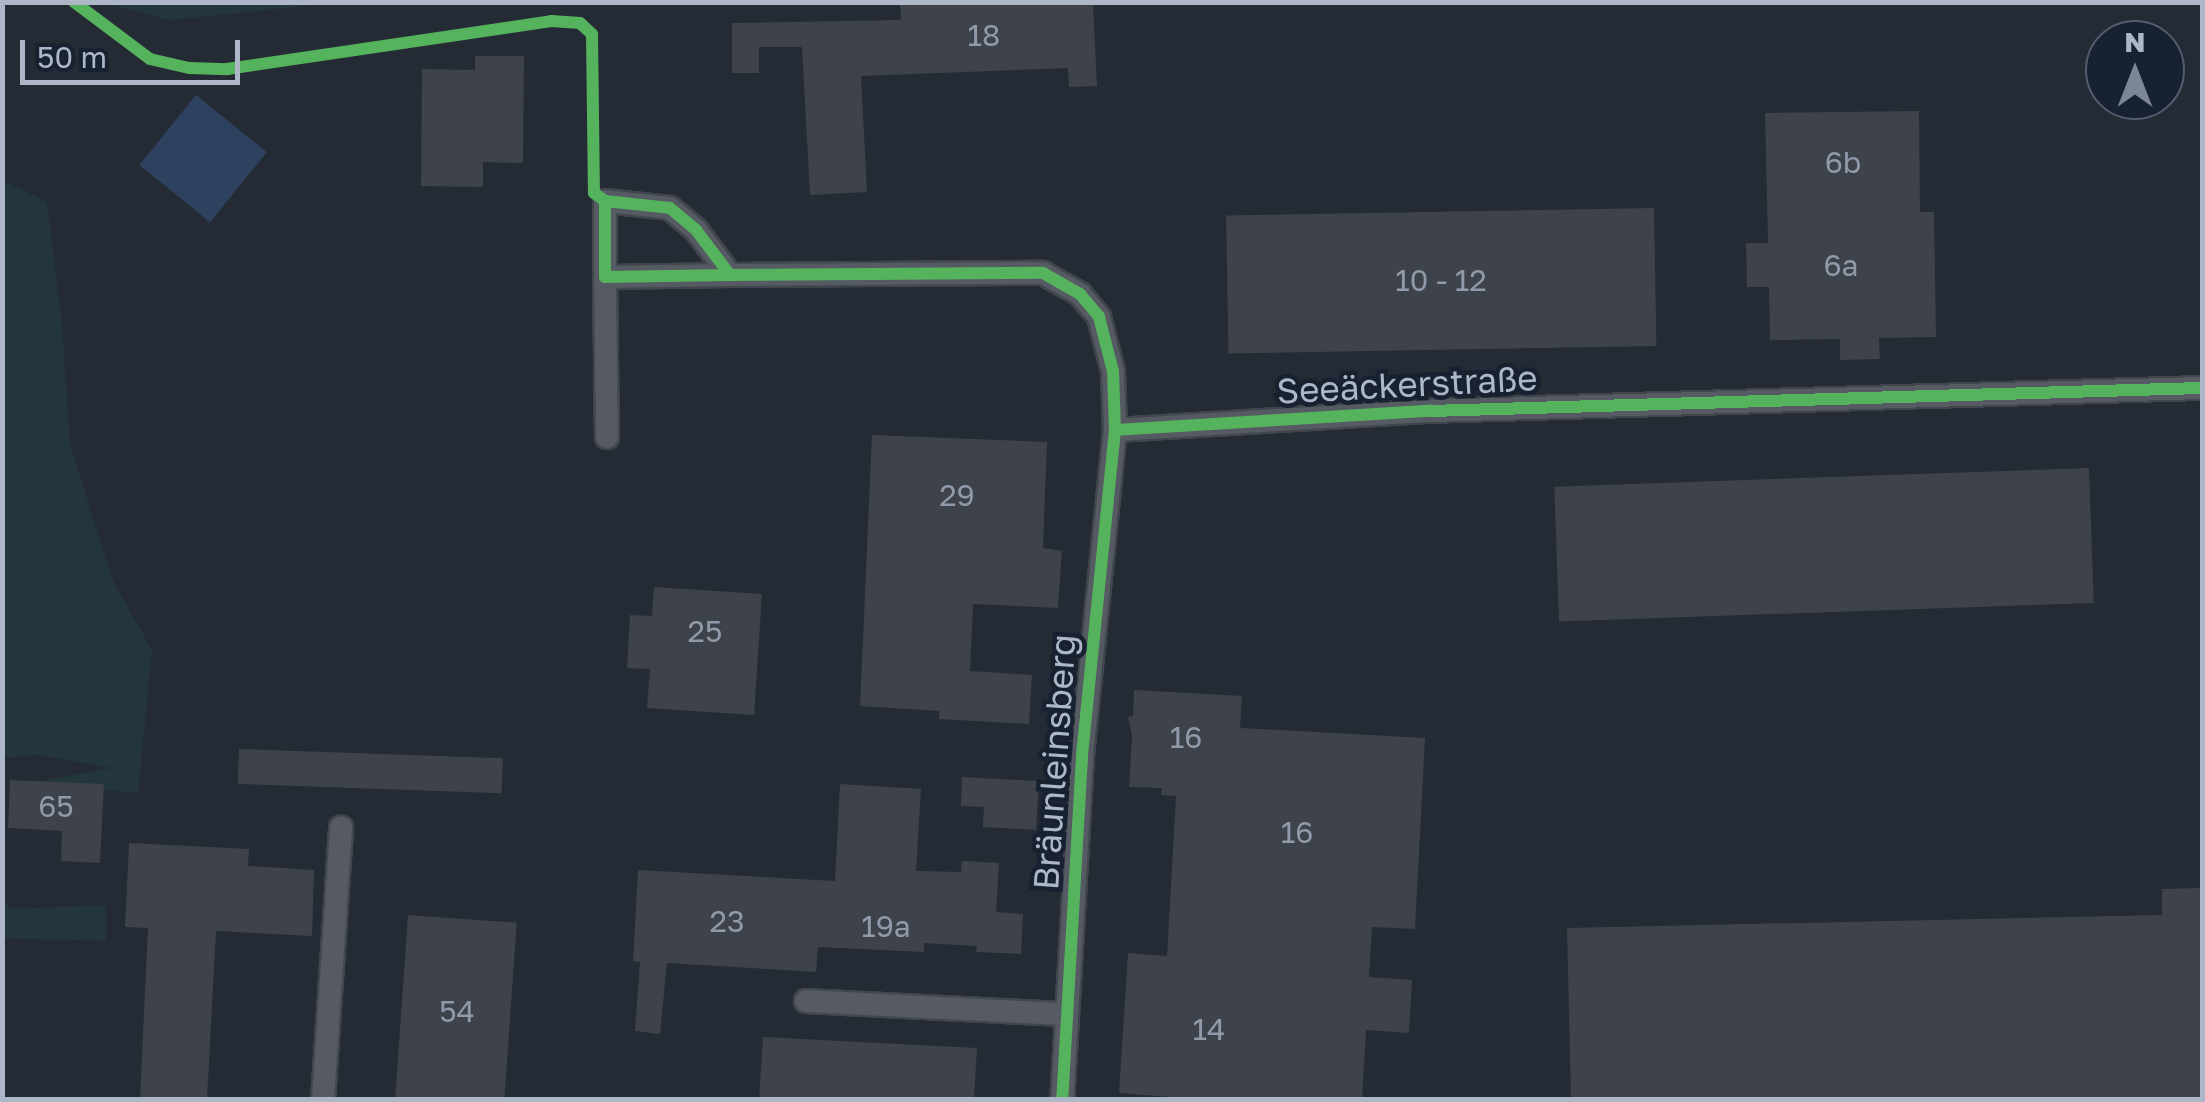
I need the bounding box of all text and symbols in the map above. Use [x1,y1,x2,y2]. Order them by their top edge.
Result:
house number: 18 [968,17,1000,53]
scale bar [25,20,245,82]
north arrow [2085,20,2185,120]
text: N [2124,25,2146,58]
text: 50 m [37,39,107,75]
house number: 6b [1825,144,1861,180]
house number: 6a [1823,247,1859,283]
house number: 10 - 12 [1395,262,1487,298]
street label: Seeäckerstraße [1276,356,1538,412]
house number: 29 [939,477,975,513]
house number: 25 [688,613,722,649]
street label: Bräunleinsberg [1024,633,1084,891]
house number: 16 [1170,719,1202,755]
house number: 65 [38,788,74,824]
house number: 16 [1281,814,1313,850]
house number: 23 [710,903,744,939]
house number: 19a [861,908,911,944]
house number: 54 [439,993,475,1029]
house number: 14 [1193,1011,1225,1047]

